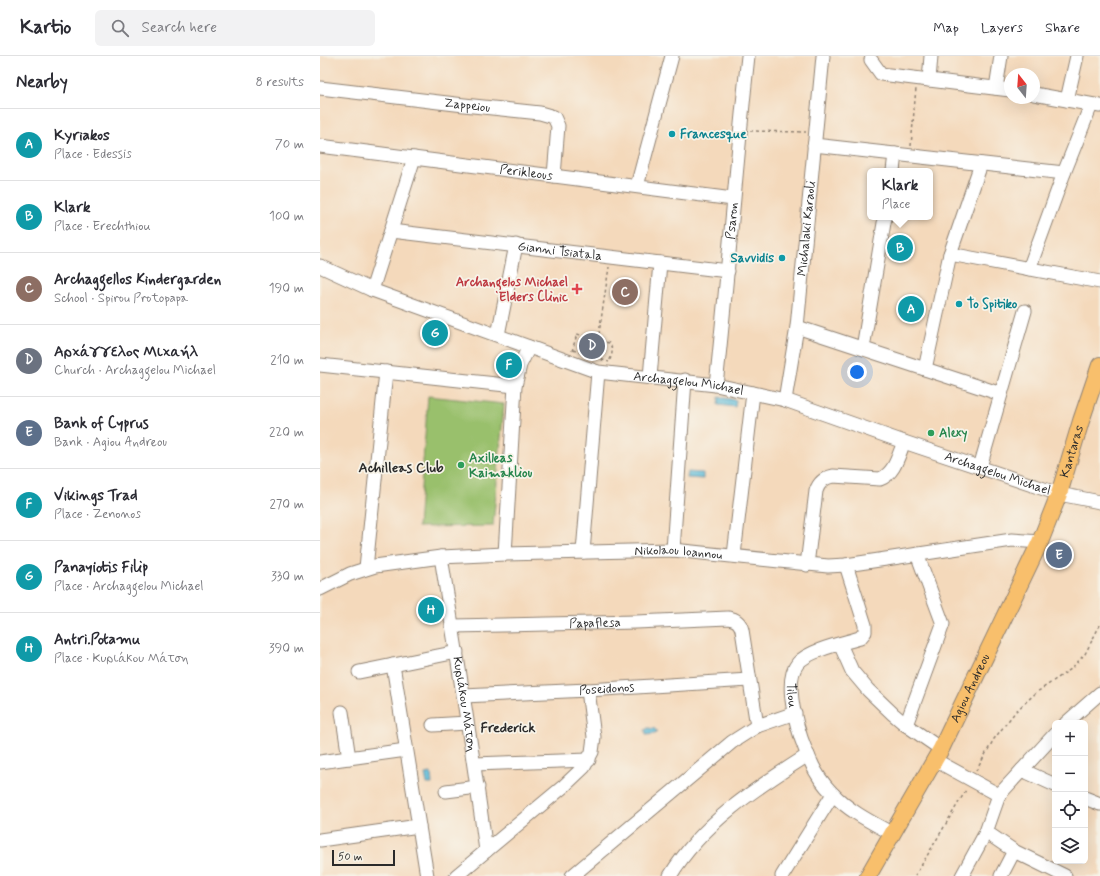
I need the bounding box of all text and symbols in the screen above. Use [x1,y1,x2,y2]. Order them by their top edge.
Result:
search box [95,10,375,46]
text: Kartio [20,15,71,40]
icon: search [109,17,131,39]
text: Search here [141,18,217,38]
text: Map [933,19,959,37]
text: Layers [981,19,1023,37]
text: Share [1045,19,1080,37]
north arrow [1004,68,1040,104]
text: Nearby [16,71,68,93]
text: 8 results [256,74,304,91]
street label: Zappeiou [443,94,491,116]
text: Kyriakos [54,126,110,146]
place label: Francesque [680,126,747,143]
marker: Francesque [667,129,677,139]
text: A [25,136,33,153]
text: 70 m [275,136,304,153]
text: Place · Edessis [54,146,132,163]
street label: Perikleous [499,161,554,184]
popup [867,168,933,220]
text: Klark [882,176,918,196]
street label: Michalaki Karaoli [793,180,820,277]
text: Place [882,196,910,213]
text: Klark [54,198,91,218]
street label: Psaron [722,201,742,240]
text: B [25,208,33,225]
text: 100 m [269,208,304,225]
text: Place · Erechthiou [54,218,151,235]
pin: B [887,233,913,263]
street label: Gianni Tsiatala [517,238,603,265]
place label: Savvidis [731,250,774,267]
marker: Savvidis [777,253,787,263]
text: Archaggellos Kindergarden [54,270,221,290]
place label: Archangelos Michael Elders Clinic [456,274,568,306]
pin: C [612,277,638,307]
text: C [24,280,34,297]
text: 190 m [269,280,304,297]
marker: Archangelos Michael Elders Clinic [571,283,583,295]
text: School · Spirou Protopapa [54,290,188,307]
pin: A [898,294,924,324]
place label: To Spitiko [967,296,1018,313]
marker: To Spitiko [954,299,964,309]
pin: G [422,318,448,348]
pin: D [579,331,605,361]
text: Αρχάγγελος Μιχαήλ [54,342,198,362]
pin: F [496,350,522,380]
text: D [25,352,33,369]
text: 210 m [270,352,304,369]
text: Church · Archaggelou Michael [54,362,216,379]
your location [847,362,867,382]
street label: Archaggelou Michael [633,367,745,399]
text: Bank of Cyprus [54,414,149,434]
street label: Kantaras [1056,423,1088,480]
text: E [25,424,33,441]
text: 220 m [269,424,304,441]
place label: Alexy [939,425,967,442]
marker: Alexy [926,428,936,438]
text: Bank · Agiou Andreou [54,434,167,451]
street label: Archaggelou Michael [942,448,1053,499]
place label: Axilleas Kaimakliou [469,450,533,482]
district label: Achilleas Club [358,459,444,477]
marker: Axilleas Kaimakliou [456,460,466,470]
text: Vikings Trad [54,486,138,506]
text: F [26,496,32,513]
text: 270 m [269,496,304,513]
text: Place · Zenonos [54,506,141,523]
pin: E [1046,540,1072,570]
street label: Nikolaou Ioannou [634,541,723,564]
text: Panayiotis Filip [54,558,148,578]
text: G [25,568,33,585]
text: 330 m [271,568,304,585]
text: Place · Archaggelou Michael [54,578,204,595]
pin: H [418,595,444,625]
street label: Papaflesa [569,614,621,632]
text: Antri.Potamu [54,630,140,650]
text: H [25,640,33,657]
text: 390 m [269,640,304,657]
text: Place · Κυριάκου Μάτση [54,650,189,667]
street label: Agiou Andreou [946,650,994,725]
street label: Κυριάκου Μάτση [449,655,480,753]
street label: Poseidonos [579,679,635,699]
street label: Tilou [783,683,802,709]
district label: Frederick [481,719,536,737]
map controls [1052,720,1088,864]
button: + [1052,720,1088,756]
button: − [1052,756,1088,792]
button: locate [1052,792,1088,828]
button: layers [1052,828,1088,864]
scale bar [332,848,395,867]
text: 50 m [338,850,363,864]

